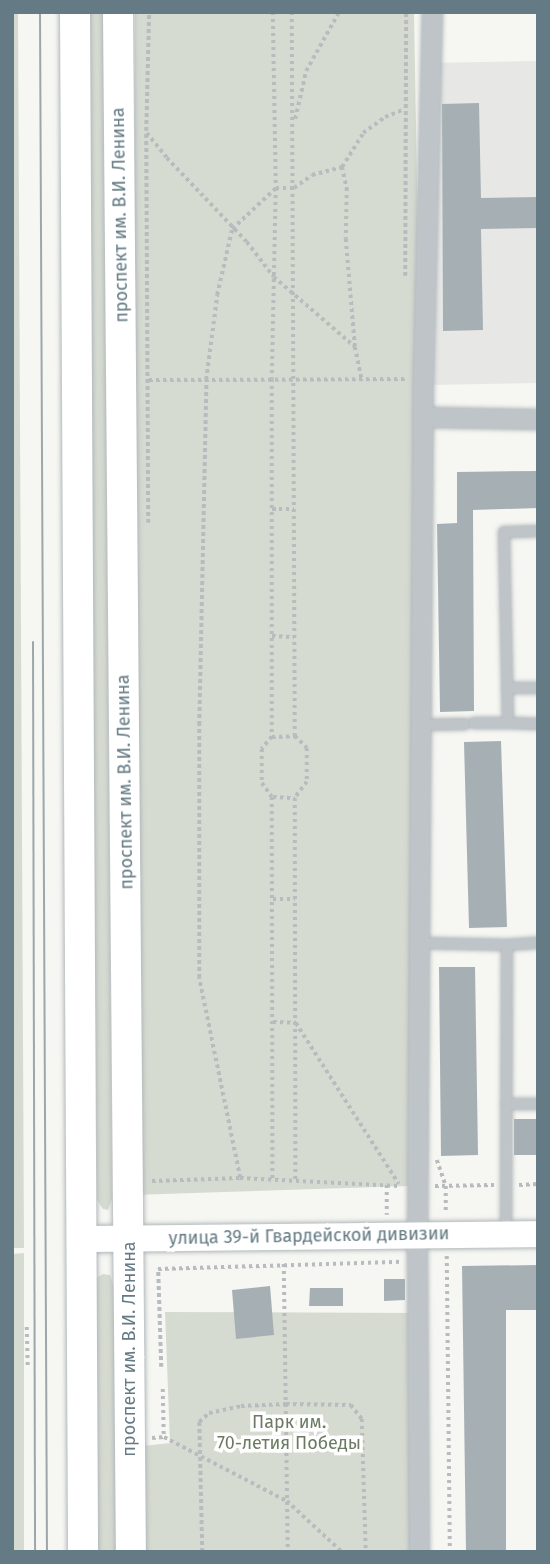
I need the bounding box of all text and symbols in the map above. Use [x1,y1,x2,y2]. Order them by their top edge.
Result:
street label: проспект им. В.И. Ленина [107,107,133,323]
street label: проспект им. В.И. Ленина [112,674,138,890]
street label: улица 39-й Гвардейской дивизии [168,1223,450,1249]
street label: проспект им. В.И. Ленина [118,1241,140,1457]
park label: Парк им. 70-летия Победы [217,1412,361,1454]

